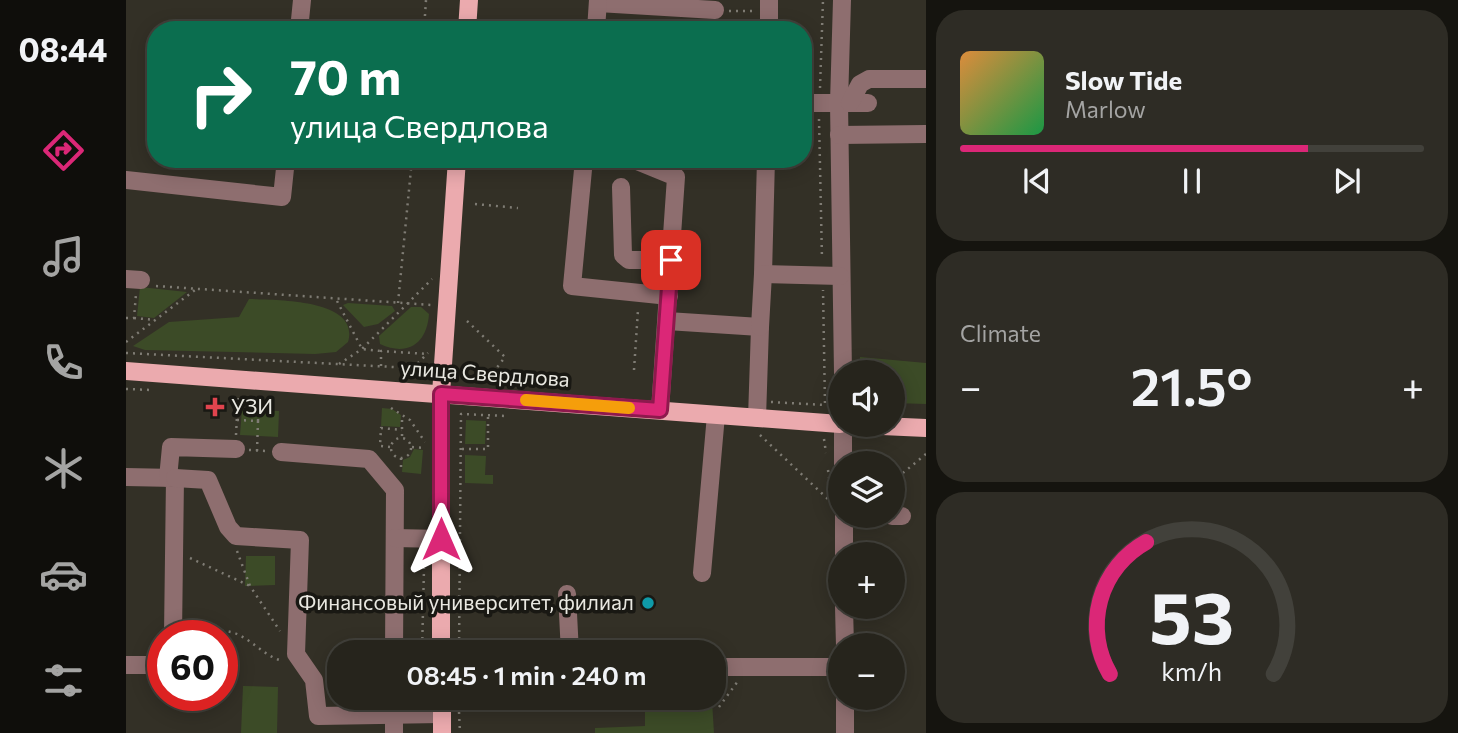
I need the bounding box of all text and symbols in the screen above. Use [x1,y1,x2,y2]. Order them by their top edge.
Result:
text: 08:44 [19,29,107,69]
text: 70 m [290,45,401,105]
icon: right [175,49,266,140]
text: Slow Tide [1065,64,1182,95]
text: Marlow [1065,95,1146,123]
text: улица Свердлова [290,105,549,145]
icon: directions [39,126,88,175]
icon: previous [1018,162,1056,200]
icon: pause [1173,162,1211,200]
icon: next [1328,162,1366,200]
pin [641,230,701,290]
icon: music [39,232,88,281]
icon: arrive [652,241,690,279]
text: Climate [960,319,1041,347]
icon: phone [39,338,88,387]
text: 21.5° [1131,353,1252,417]
street label: улица Свердлова [400,354,571,391]
map controls [828,360,905,710]
button: sound [828,360,905,437]
text: − [960,362,982,409]
text: + [1402,362,1424,409]
place label: УЗИ [231,393,273,418]
marker: УЗИ [205,397,225,417]
icon: climate [39,444,88,493]
button: layers [828,451,905,528]
position arrow [404,502,478,576]
button: + [828,542,905,619]
icon: car [39,550,88,599]
text: 53 [1150,570,1234,659]
place label: Финансовый университет, филиал [298,589,634,614]
marker: Финансовый университет, филиал [640,595,656,611]
speed limit sign: 60 [147,620,238,711]
button: − [828,633,905,710]
text: km/h [1162,655,1222,685]
icon: filters [39,656,88,705]
text: 08:45 · 1 min · 240 m [406,659,647,690]

